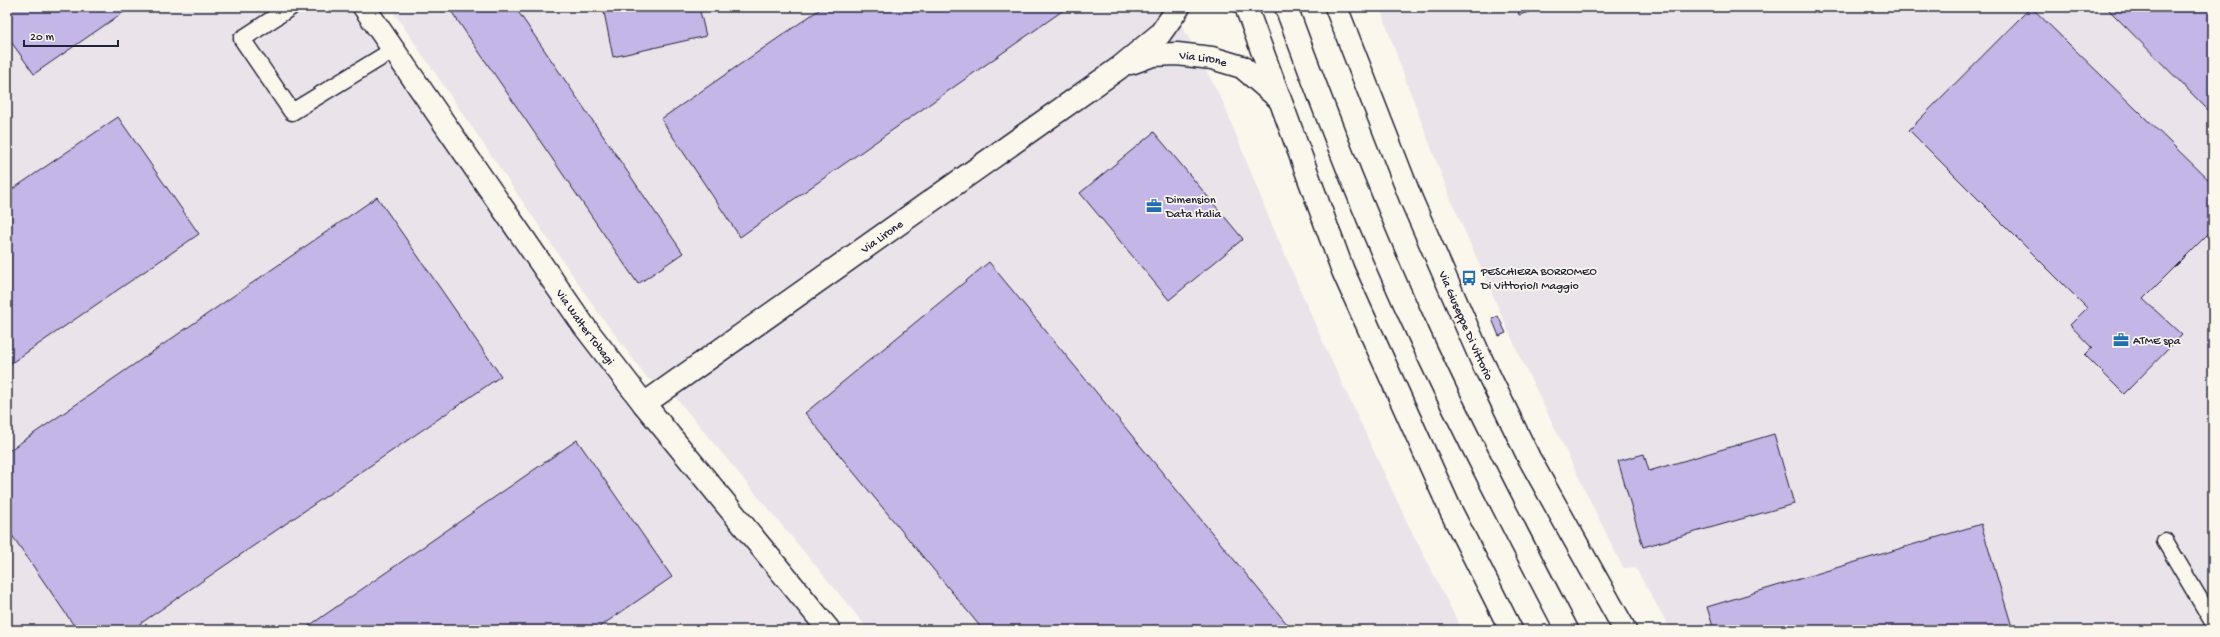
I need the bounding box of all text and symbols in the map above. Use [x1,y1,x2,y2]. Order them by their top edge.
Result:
scale bar [24,22,118,48]
text: 20 m [30,31,55,45]
street label: Via Lirone [1177,49,1229,71]
place label: Dimension Data Italia [1165,194,1222,222]
office icon: Dimension Data Italia [1145,197,1163,215]
street label: Via Lirone [858,217,907,258]
place label: PESCHIERA BORROMEO Di Vittorio/I Maggio [1480,266,1597,294]
street label: Via Giuseppe Di Vittorio [1434,268,1495,383]
bus stop icon: PESCHIERA BORROMEO Di Vittorio/I Maggio [1460,269,1478,287]
street label: Via Walter Tobagi [551,287,617,369]
office icon: ATME spa [2112,331,2130,349]
place label: ATME spa [2133,335,2181,349]

